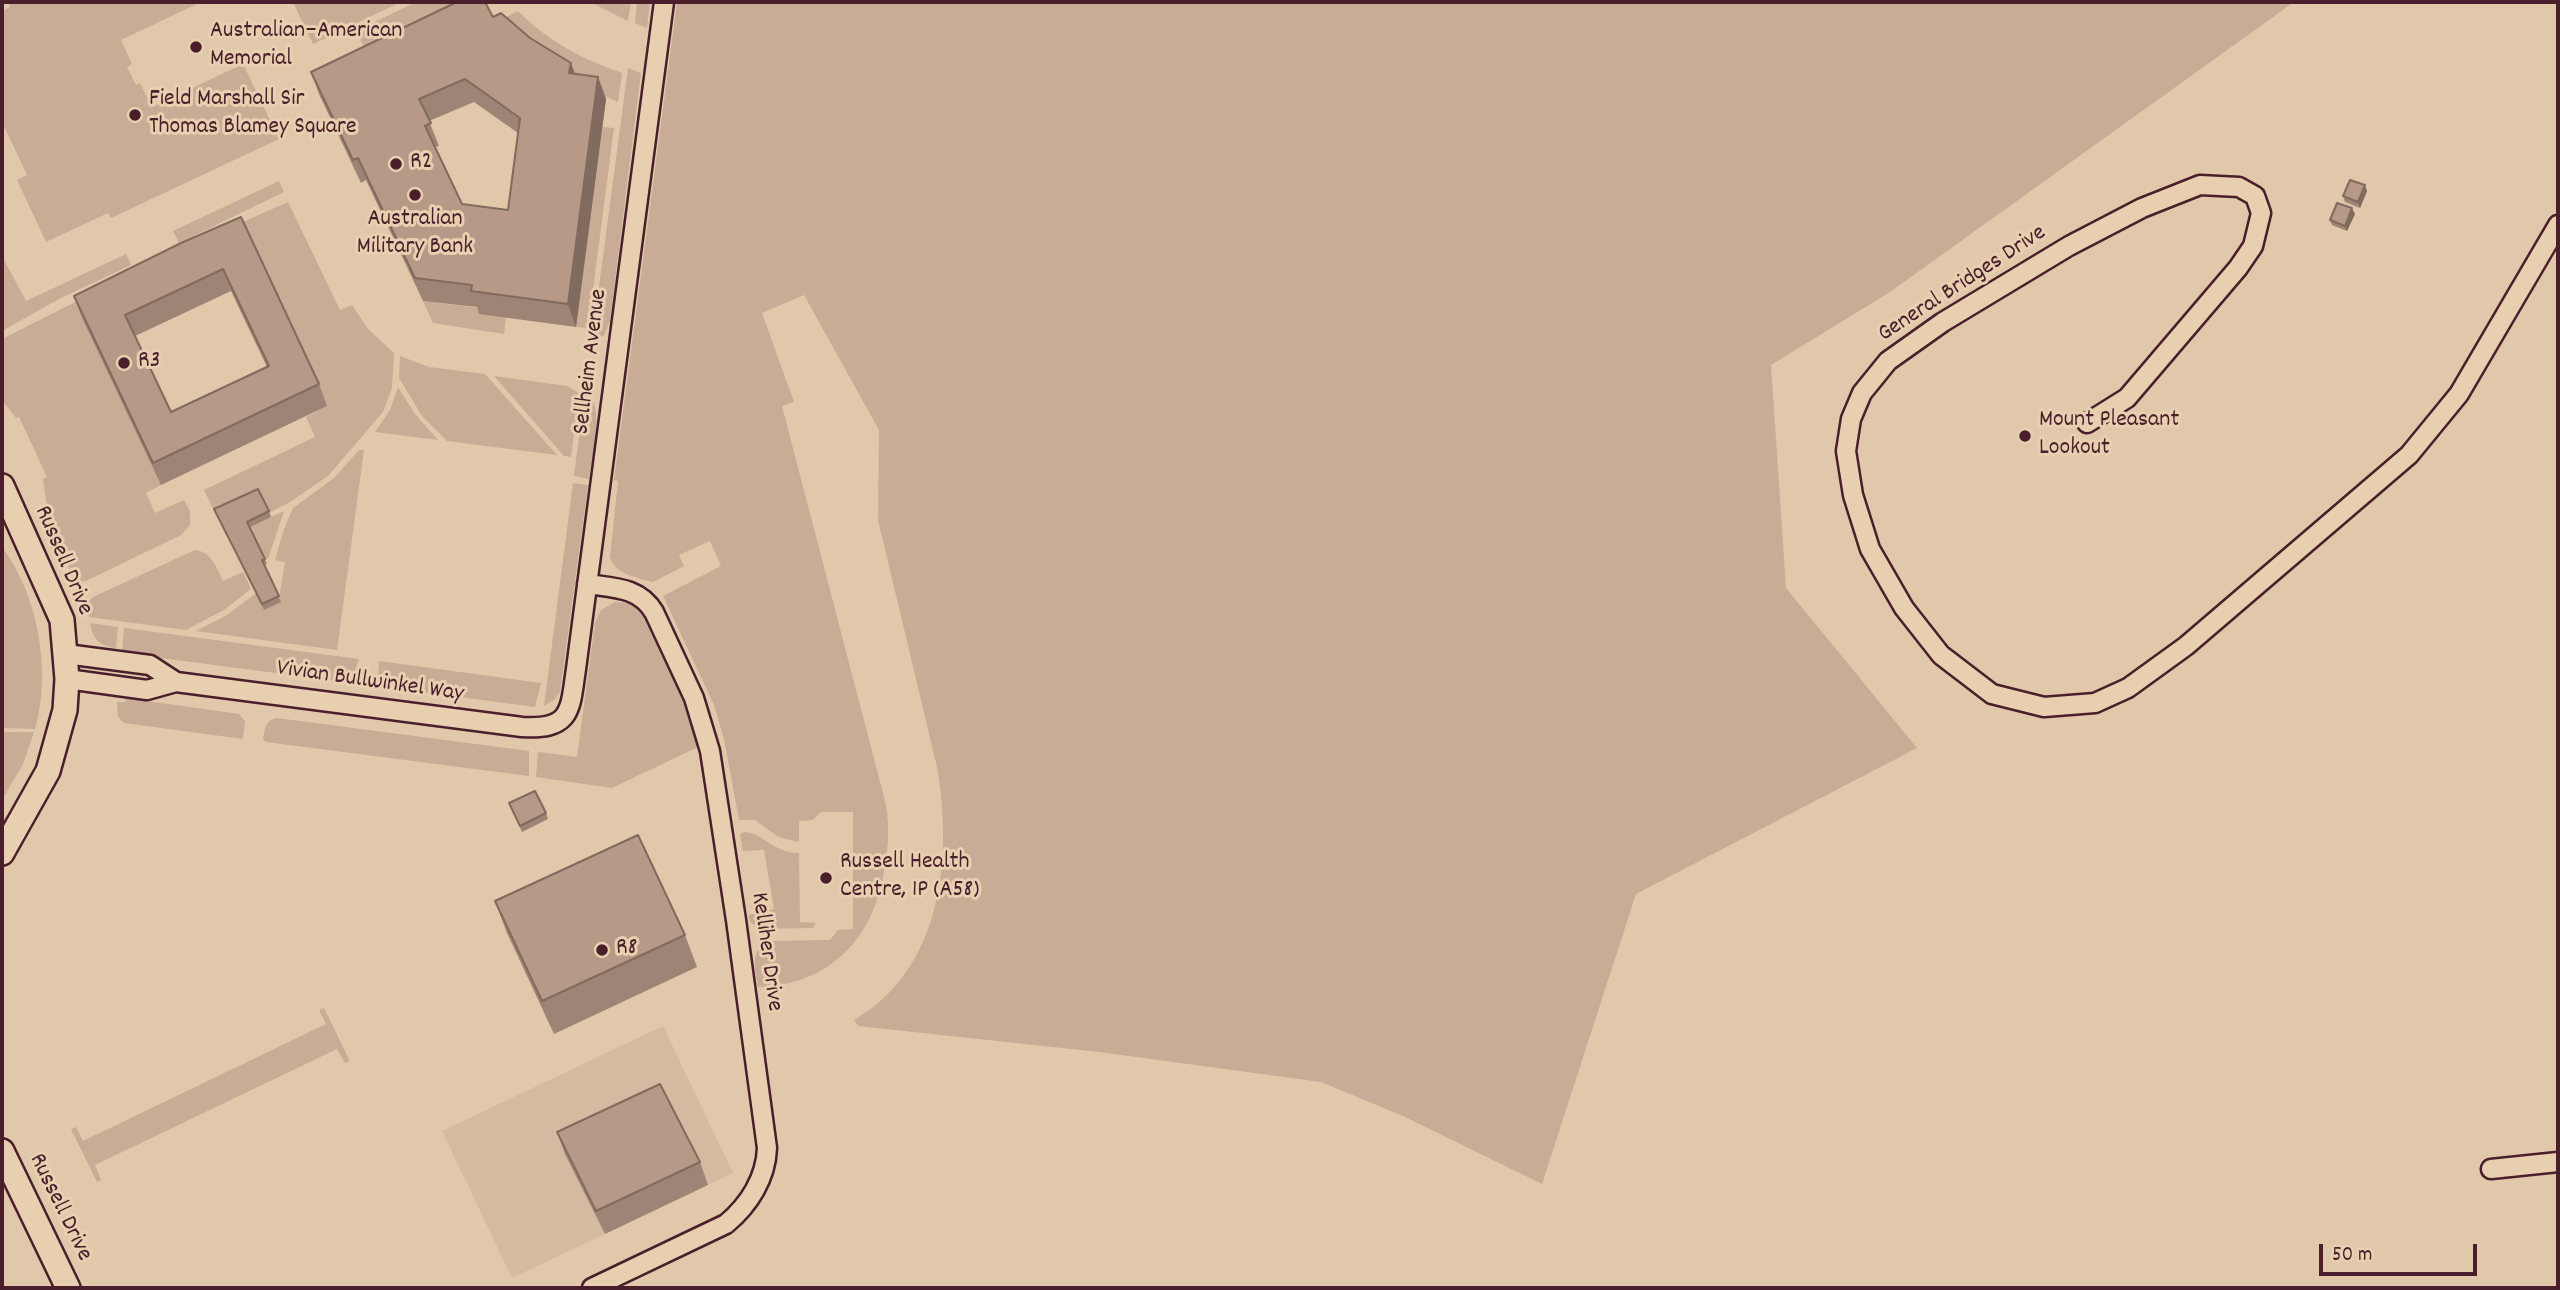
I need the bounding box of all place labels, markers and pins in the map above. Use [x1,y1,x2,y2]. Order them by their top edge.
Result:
place label: Australian–American Memorial [210,19,402,75]
marker: Australian–American Memorial [188,39,204,55]
place label: Field Marshall Sir Thomas Blamey Square [149,87,357,143]
marker: Field Marshall Sir Thomas Blamey Square [127,107,143,123]
place label: R2 [410,150,432,178]
marker: R2 [388,156,404,172]
marker: Australian Military Bank [407,187,423,203]
place label: Australian Military Bank [357,207,473,263]
place label: R3 [138,349,160,377]
marker: R3 [116,355,132,371]
place label: Mount Pleasant Lookout [2039,408,2179,464]
marker: Mount Pleasant Lookout [2017,428,2033,444]
place label: Russell Health Centre, 1P (A58) [840,850,979,906]
marker: Russell Health Centre, 1P (A58) [818,870,834,886]
place label: R8 [616,936,637,964]
marker: R8 [594,942,610,958]

